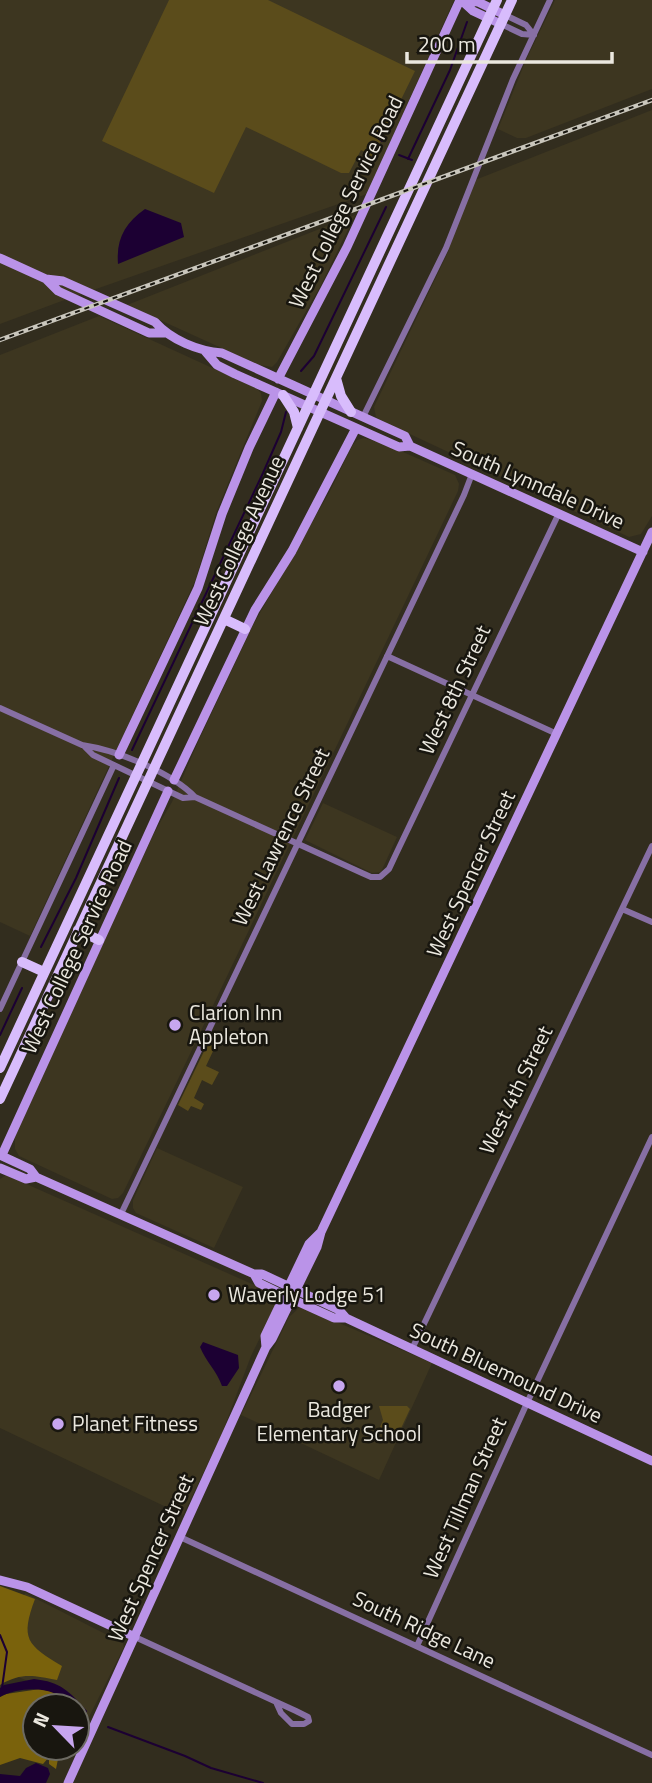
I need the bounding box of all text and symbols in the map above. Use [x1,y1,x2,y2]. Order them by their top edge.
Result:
scale bar [407,21,612,65]
text: 200 m [418,28,475,60]
street label: West College Service Road [280,90,411,313]
street label: South Lynndale Drive [447,432,630,537]
street label: West College Avenue [185,450,292,631]
street label: West 8th Street [410,619,498,760]
street label: West Lawrence Street [223,742,337,931]
street label: West Spencer Street [417,784,523,962]
street label: West College Service Road [12,834,140,1059]
place label: Clarion Inn Appleton [189,996,282,1052]
marker: Clarion Inn Appleton [167,1017,183,1033]
street label: West 4th Street [470,1019,560,1159]
place label: Waverly Lodge 51 [228,1278,386,1310]
marker: Waverly Lodge 51 [206,1287,222,1303]
street label: South Bluemound Drive [405,1313,608,1431]
marker: Badger Elementary School [331,1378,347,1394]
place label: Badger Elementary School [256,1393,422,1449]
place label: Planet Fitness [72,1407,198,1439]
street label: West Tillman Street [414,1411,514,1584]
marker: Planet Fitness [50,1416,66,1432]
street label: West Spencer Street [99,1468,202,1647]
street label: South Ridge Lane [348,1582,501,1676]
north arrow [21,1692,91,1762]
text: N [24,1708,56,1732]

